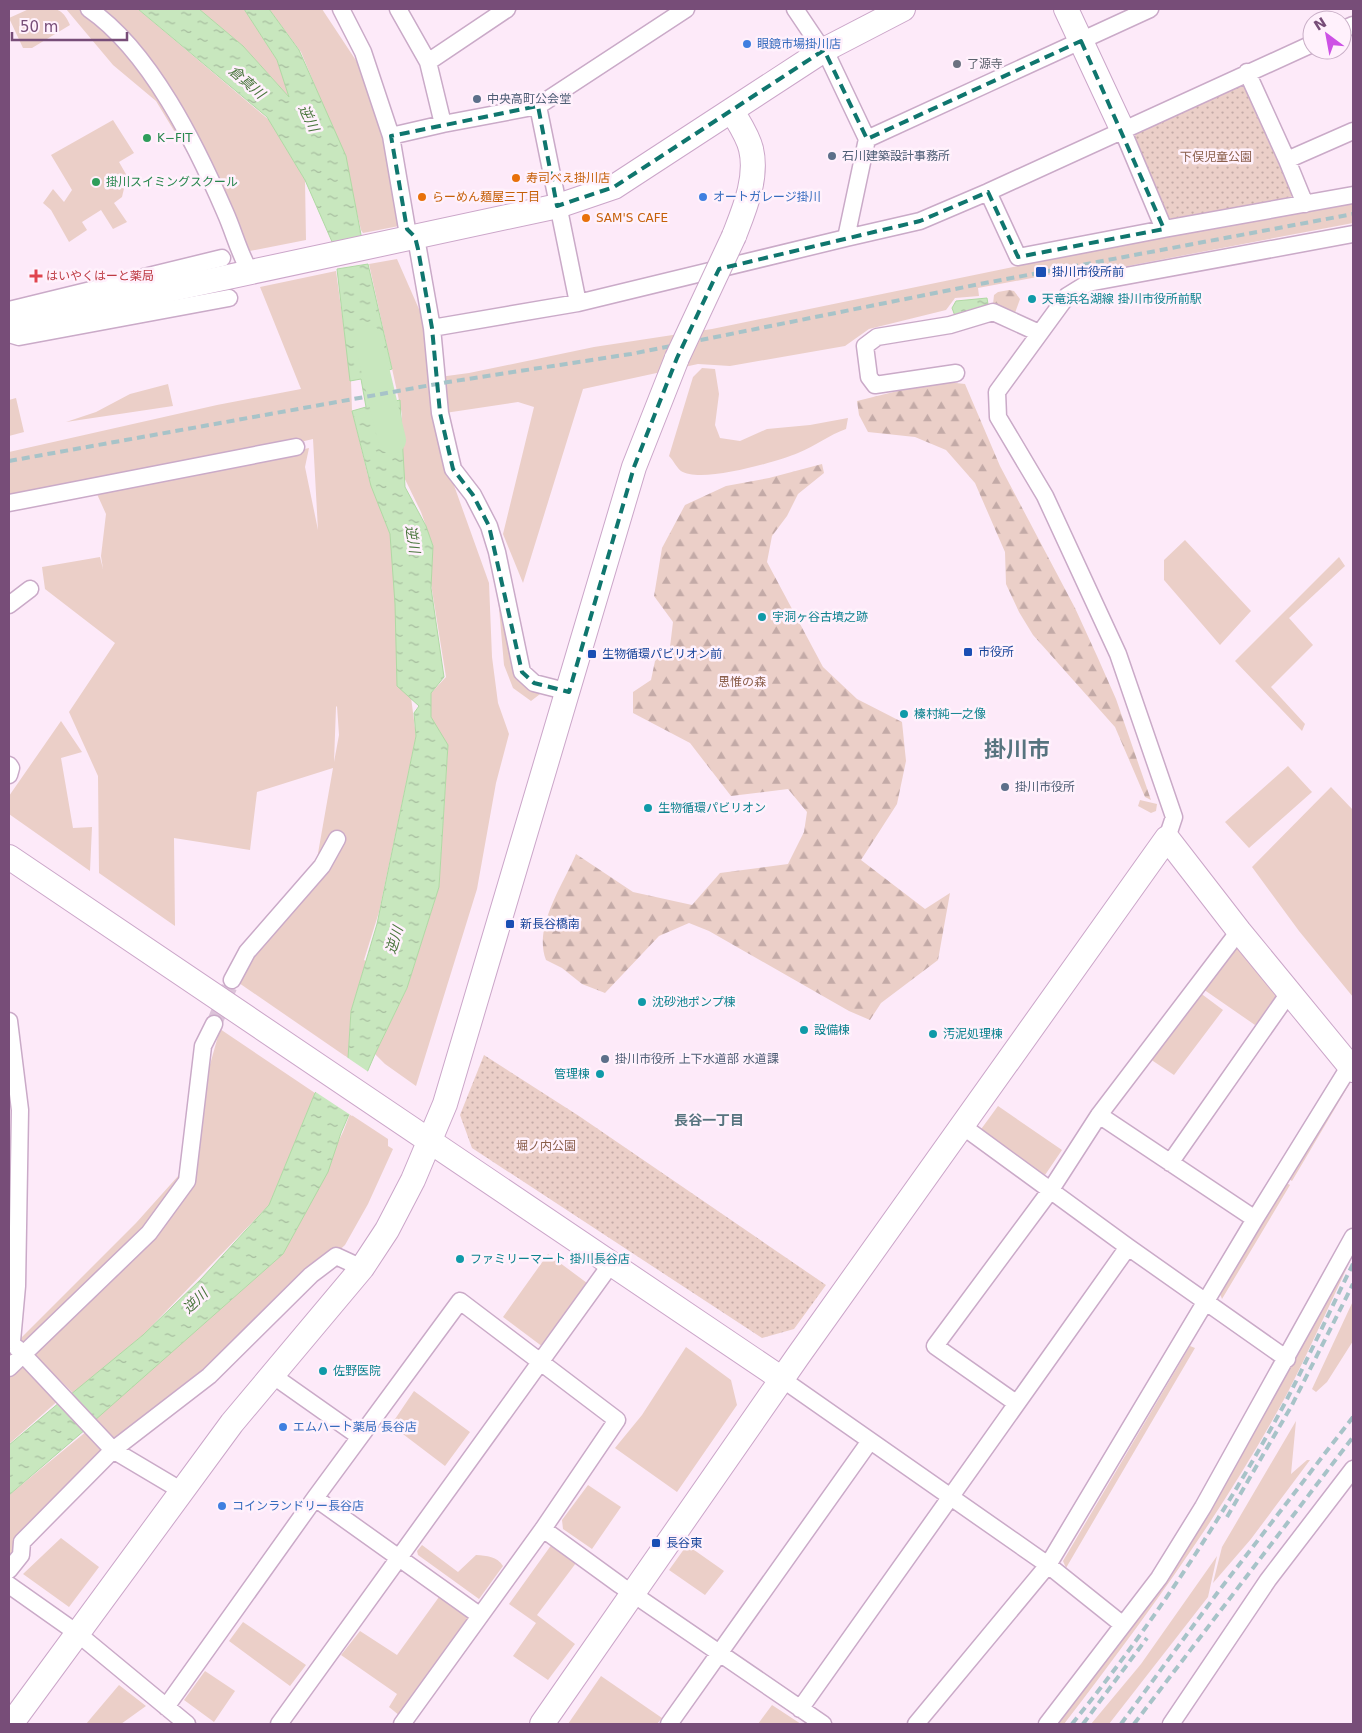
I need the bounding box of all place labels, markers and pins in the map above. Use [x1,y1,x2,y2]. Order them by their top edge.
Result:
place label: 眼鏡市場掛川店 [757,37,841,51]
marker: 眼鏡市場掛川店 [741,38,753,50]
place label: 了源寺 [967,57,1003,71]
marker: 了源寺 [951,58,963,70]
place label: 中央高町公会堂 [487,92,571,106]
marker: 中央高町公会堂 [471,93,483,105]
place label: K−FIT [157,131,193,145]
marker: K−FIT [141,132,153,144]
place label: 石川建築設計事務所 [842,149,950,163]
marker: 石川建築設計事務所 [826,150,838,162]
place label: 寿司べえ掛川店 [526,171,610,185]
marker: 寿司べえ掛川店 [510,172,522,184]
place label: 掛川スイミングスクール [106,175,238,189]
marker: 掛川スイミングスクール [90,176,102,188]
place label: らーめん麺屋三丁目 [432,190,540,204]
place label: オートガレージ掛川 [713,190,821,204]
marker: らーめん麺屋三丁目 [416,191,428,203]
marker: オートガレージ掛川 [697,191,709,203]
place label: SAM'S CAFE [596,211,668,225]
marker: SAM'S CAFE [580,212,592,224]
marker: 掛川市役所前 [1034,265,1048,279]
place label: 掛川市役所前 [1052,265,1124,279]
place label: はいやくはーと薬局 [46,269,154,283]
marker: はいやくはーと薬局 [30,270,42,282]
place label: 天竜浜名湖線 掛川市役所前駅 [1042,292,1202,306]
marker: 天竜浜名湖線 掛川市役所前駅 [1026,293,1038,305]
place label: 宇洞ヶ谷古墳之跡 [772,610,868,624]
marker: 宇洞ヶ谷古墳之跡 [756,611,768,623]
place label: 市役所 [978,645,1014,659]
marker: 市役所 [962,646,974,658]
place label: 生物循環パビリオン前 [602,647,722,661]
marker: 生物循環パビリオン前 [586,648,598,660]
place label: 榛村純一之像 [914,707,986,721]
marker: 榛村純一之像 [898,708,910,720]
place label: 掛川市役所 [1015,780,1075,794]
marker: 掛川市役所 [999,781,1011,793]
place label: 生物循環パビリオン [658,801,766,815]
marker: 生物循環パビリオン [642,802,654,814]
place label: 新長谷橋南 [520,917,580,931]
marker: 新長谷橋南 [504,918,516,930]
place label: 沈砂池ポンプ棟 [652,995,736,1009]
marker: 沈砂池ポンプ棟 [636,996,648,1008]
place label: 設備棟 [814,1023,850,1037]
marker: 設備棟 [798,1024,810,1036]
place label: 汚泥処理棟 [943,1027,1003,1041]
marker: 汚泥処理棟 [927,1028,939,1040]
place label: 掛川市役所 上下水道部 水道課 [615,1052,779,1066]
marker: 掛川市役所 上下水道部 水道課 [599,1053,611,1065]
place label: 管理棟 [554,1067,590,1081]
marker: 管理棟 [594,1068,606,1080]
place label: ファミリーマート 掛川長谷店 [470,1252,630,1266]
marker: ファミリーマート 掛川長谷店 [454,1253,466,1265]
place label: 佐野医院 [333,1364,381,1378]
marker: 佐野医院 [317,1365,329,1377]
place label: エムハート薬局 長谷店 [293,1420,417,1434]
marker: エムハート薬局 長谷店 [277,1421,289,1433]
place label: コインランドリー長谷店 [232,1499,364,1513]
marker: コインランドリー長谷店 [216,1500,228,1512]
place label: 長谷東 [666,1536,702,1550]
marker: 長谷東 [650,1537,662,1549]

